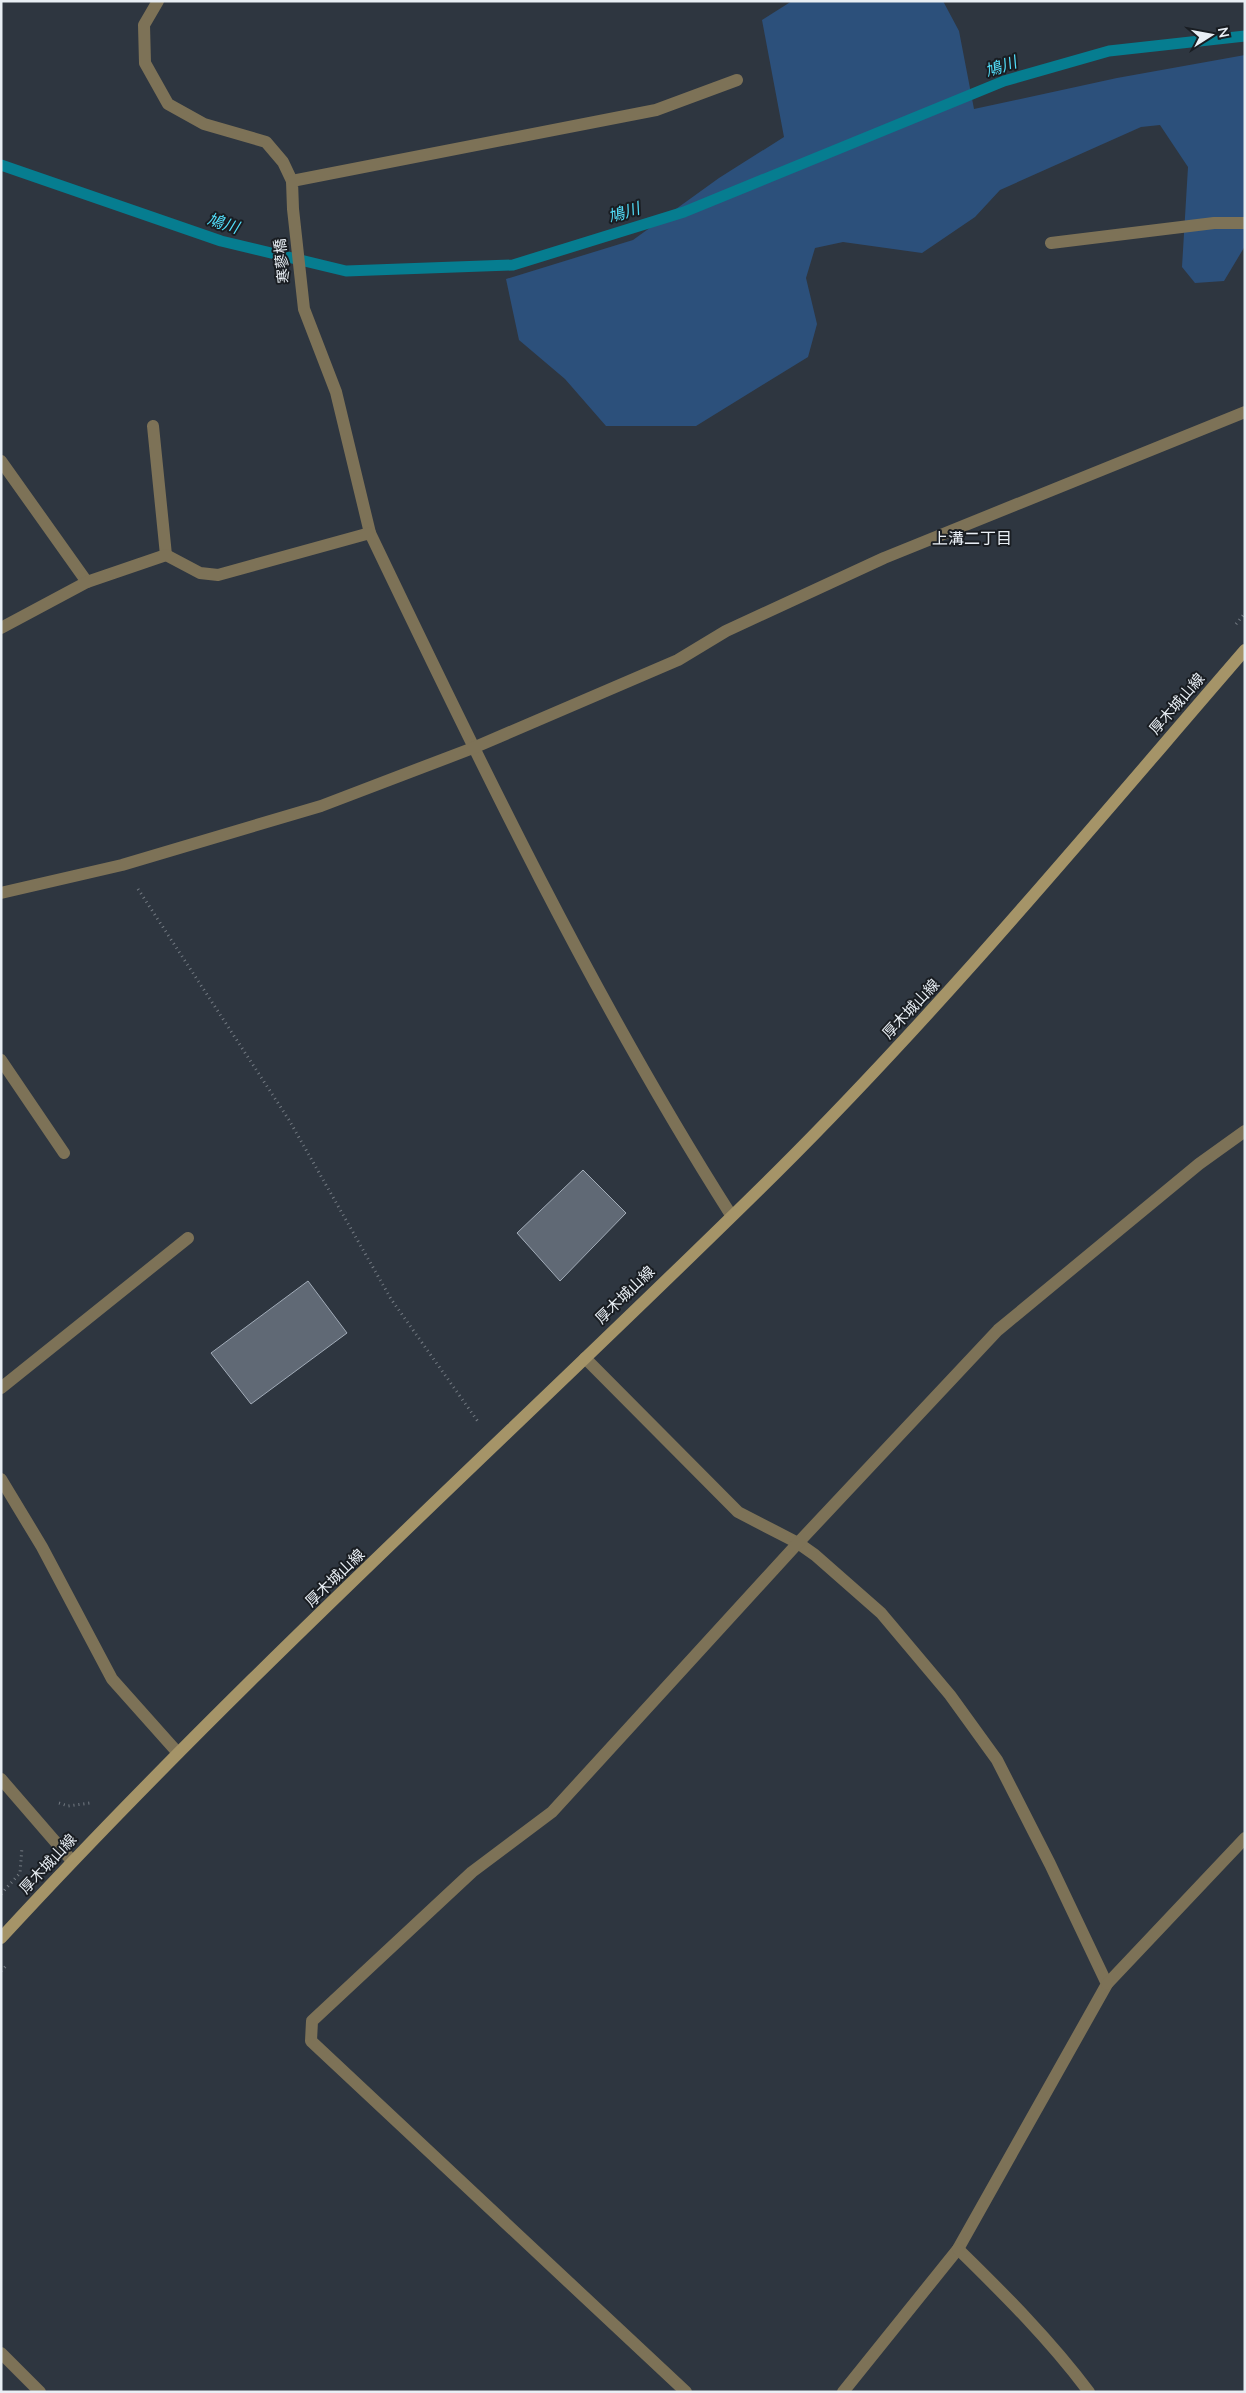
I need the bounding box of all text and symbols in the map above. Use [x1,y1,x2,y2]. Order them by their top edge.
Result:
north arrow [1186,10,1236,60]
text: N [1213,26,1234,40]
water label: 鳩川 [982,51,1022,83]
water label: 鳩川 [605,197,644,228]
water label: 鳩川 [204,209,243,240]
street label: 寒蓼橋 [270,238,294,284]
district label: 上溝二丁目 [932,528,1012,550]
street label: 厚木城山線 [1145,669,1209,739]
street label: 厚木城山線 [878,975,944,1043]
street label: 厚木城山線 [591,1262,659,1328]
street label: 厚木城山線 [301,1545,369,1611]
street label: 厚木城山線 [15,1830,81,1898]

